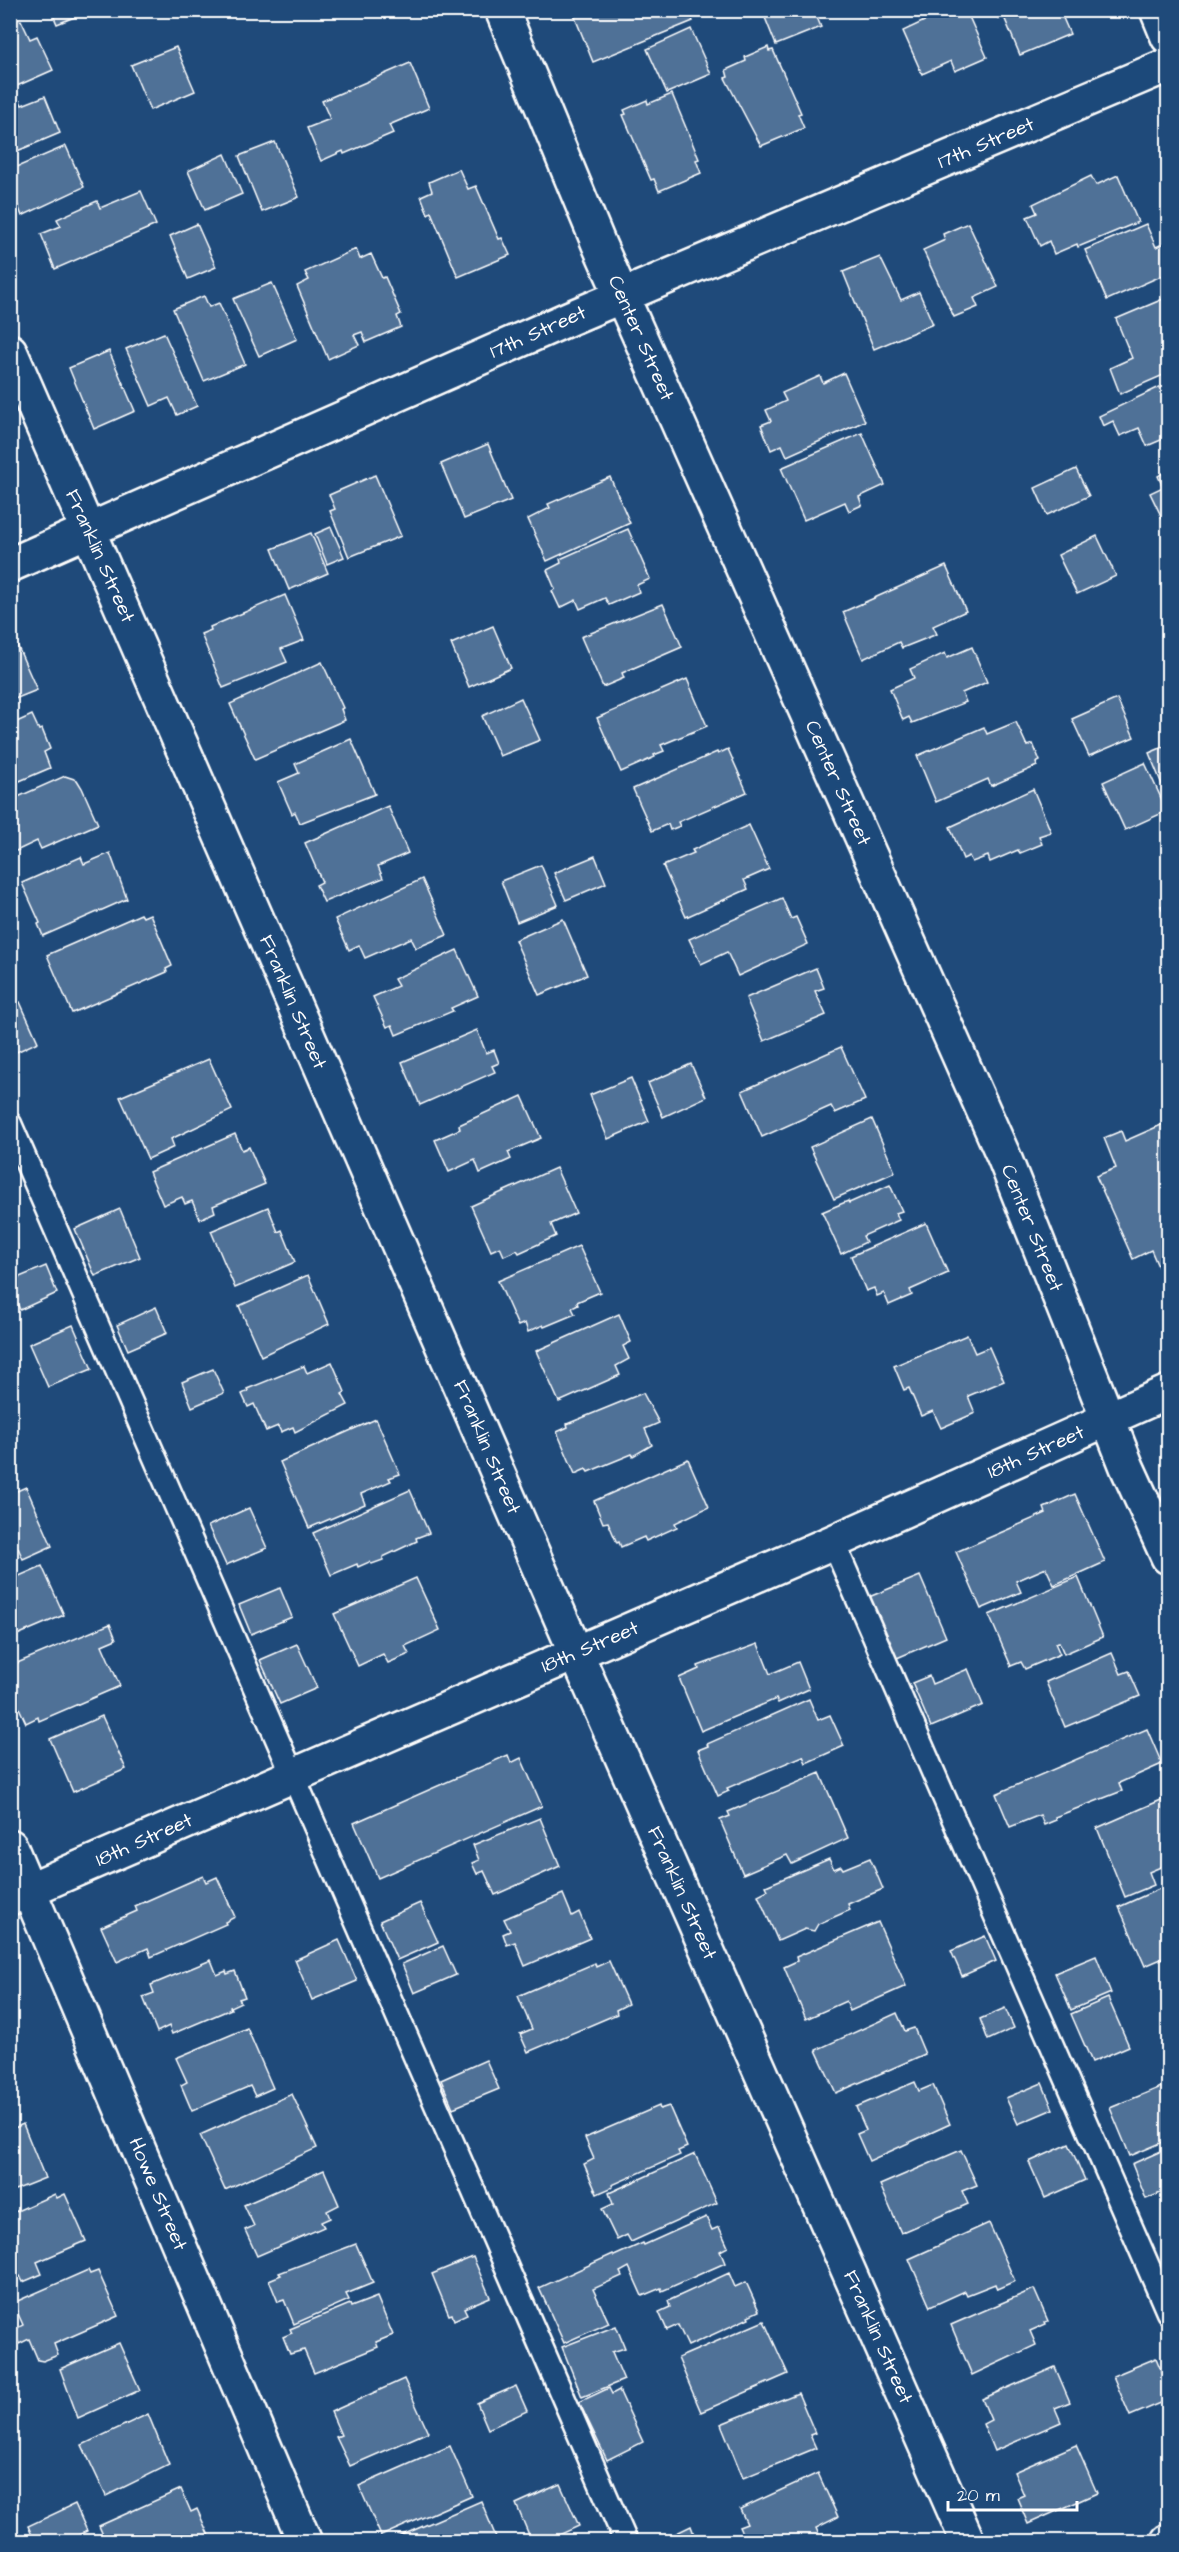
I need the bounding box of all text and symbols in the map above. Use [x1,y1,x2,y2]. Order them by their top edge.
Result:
street label: 17th Street [933,110,1039,176]
street label: Center Street [601,271,681,405]
street label: 17th Street [485,298,591,366]
street label: Franklin Street [58,485,142,627]
street label: Center Street [798,716,878,850]
street label: Franklin Street [252,931,334,1073]
street label: Center Street [994,1160,1070,1296]
street label: Franklin Street [446,1376,528,1518]
street label: 18th Street [983,1418,1089,1486]
street label: 18th Street [537,1614,643,1680]
street label: 18th Street [91,1806,197,1874]
street label: Franklin Street [640,1822,724,1964]
street label: Howe Street [122,2133,194,2255]
street label: Franklin Street [836,2266,920,2408]
scale bar [948,2474,1077,2512]
text: 20 m [957,2483,1000,2508]

